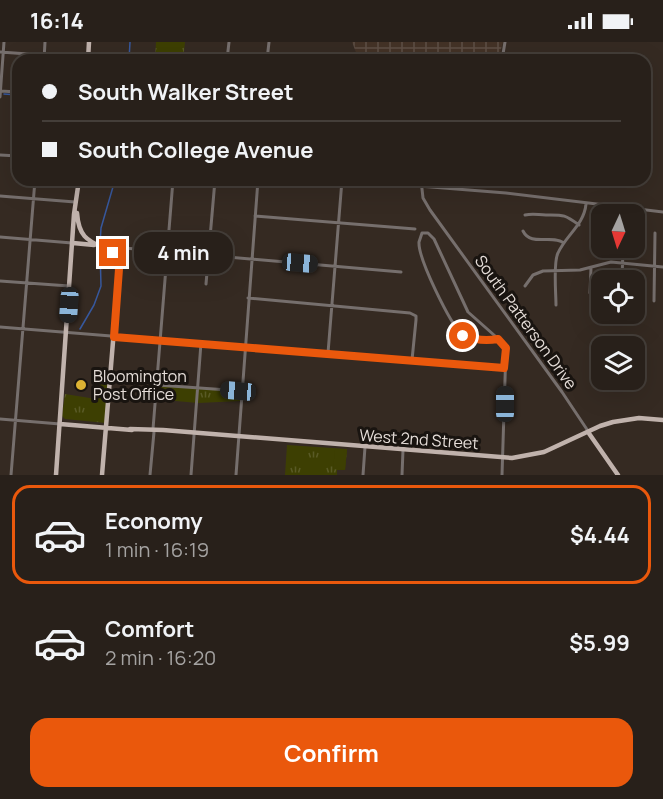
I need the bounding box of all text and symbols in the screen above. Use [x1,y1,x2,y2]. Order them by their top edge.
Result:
text: 16:14 [30,6,84,36]
text: South Walker Street [78,77,293,107]
text: South College Avenue [78,135,313,165]
north arrow [591,204,645,258]
map controls [591,204,645,390]
callout: 4 min [134,232,233,274]
route end [99,239,126,266]
text: 4 min [157,239,210,266]
street label: South Patterson Drive [470,251,582,393]
car [281,252,319,274]
button: locate [591,270,645,324]
car [59,286,79,324]
route start [449,322,476,349]
button: layers [591,336,645,390]
place label: Bloomington Post Office [93,365,187,405]
marker: Bloomington Post Office [74,378,88,392]
car [219,380,257,402]
car [496,386,514,422]
street label: West 2nd Street [359,424,479,454]
text: Economy [105,506,203,536]
icon: car [33,508,87,562]
text: $4.44 [570,520,630,550]
text: 1 min · 16:19 [105,536,209,563]
text: Comfort [105,614,194,644]
icon: car [33,616,87,670]
text: $5.99 [569,628,630,658]
text: 2 min · 16:20 [105,644,216,671]
button: Confirm [30,718,633,787]

